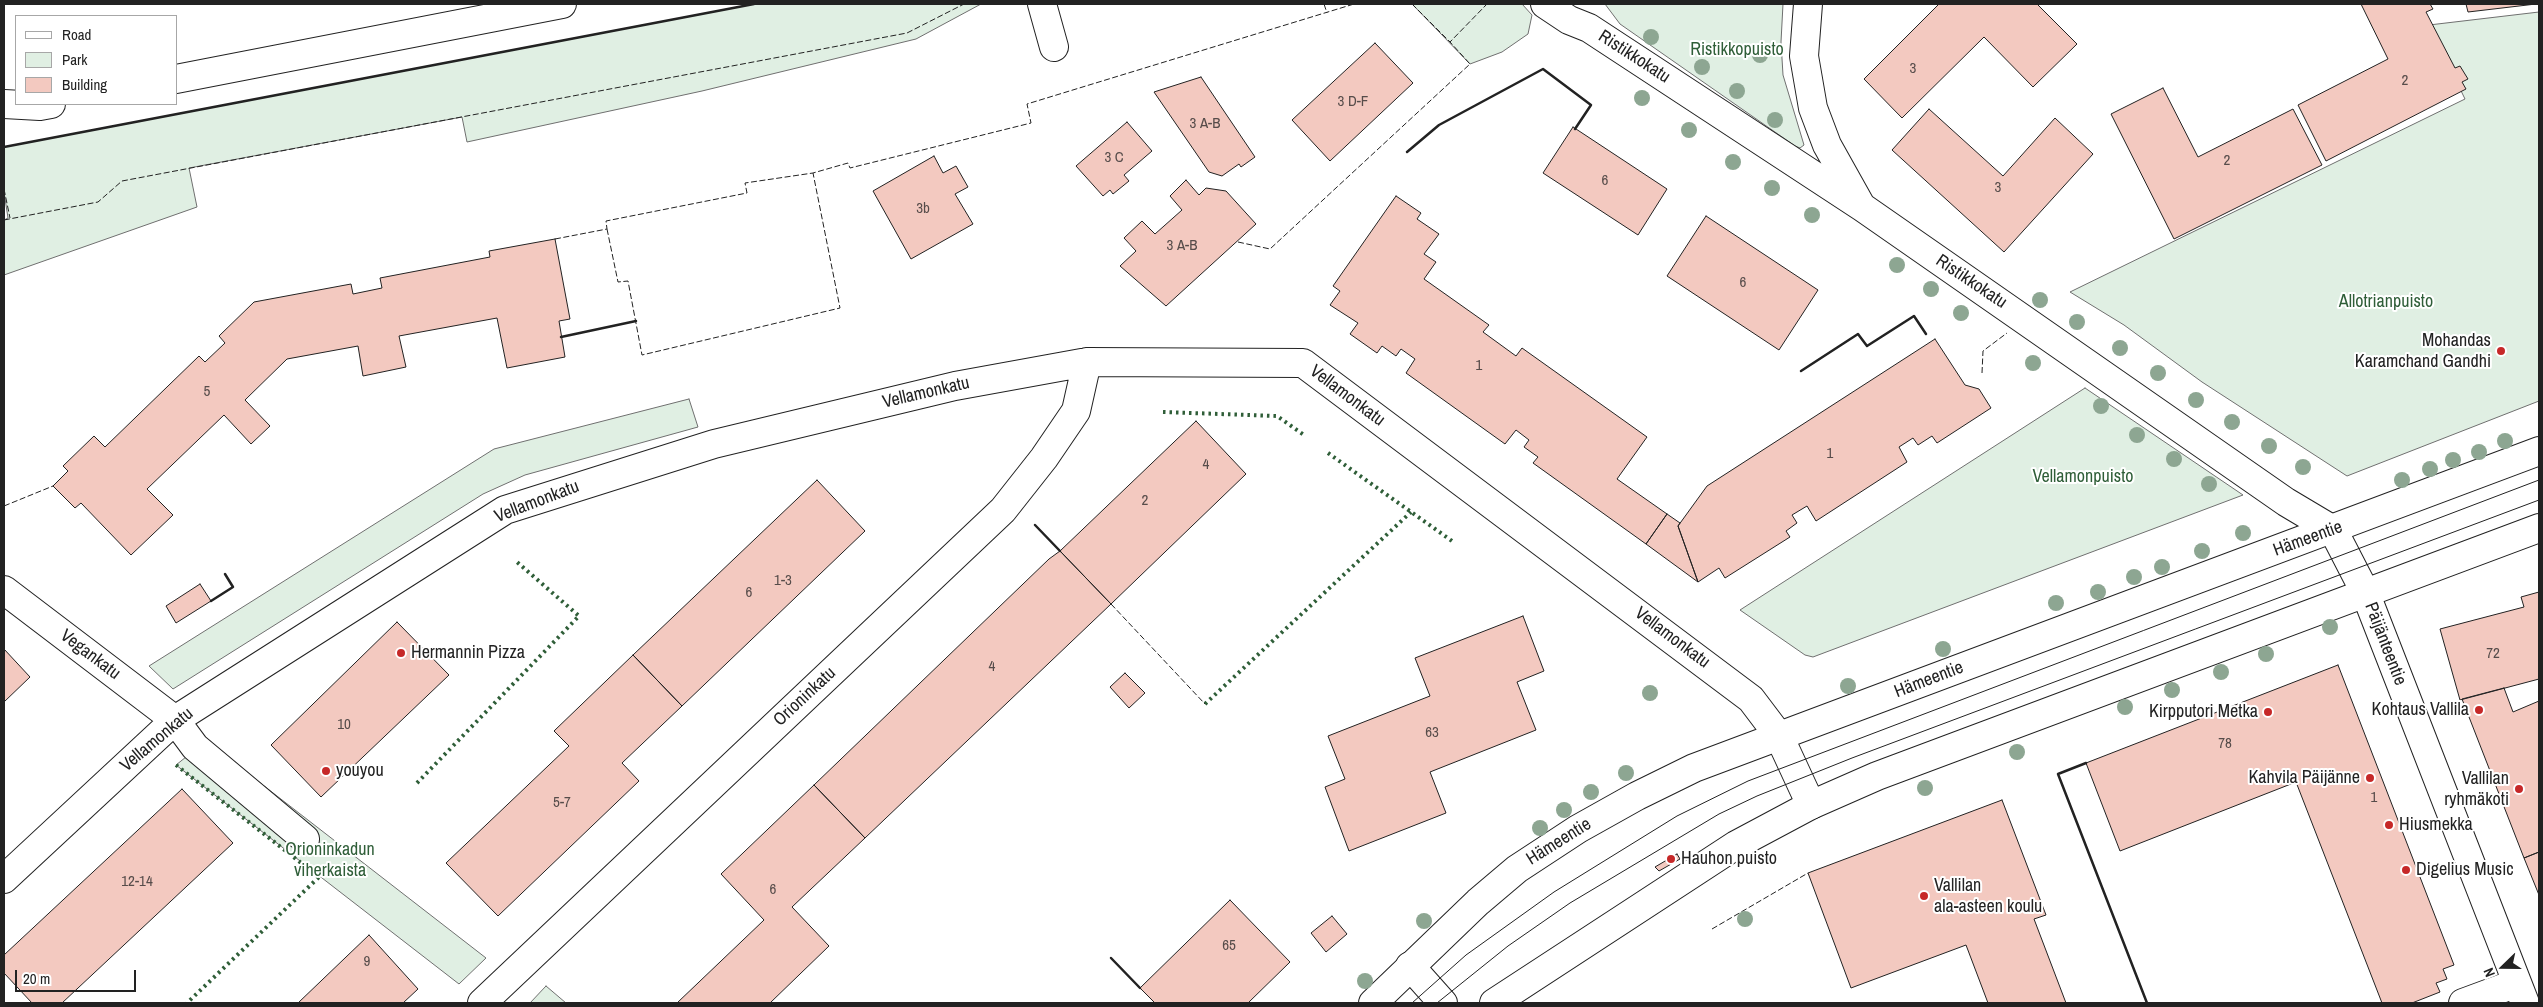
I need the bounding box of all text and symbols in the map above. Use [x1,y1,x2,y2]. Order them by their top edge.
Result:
legend [15,15,178,105]
text: Road [62,24,91,45]
street label: Ristikkokatu [1594,26,1674,88]
park label: Ristikkopuisto [1690,39,1784,61]
text: Park [62,49,87,70]
house number: 3 [1910,60,1916,78]
house number: 2 [2402,72,2408,90]
text: Building [62,74,107,95]
house number: 3 D-F [1338,93,1368,111]
house number: 3 A-B [1190,115,1220,133]
house number: 3 C [1104,149,1124,167]
house number: 2 [2224,152,2230,170]
house number: 6 [1602,172,1608,190]
house number: 3 [1995,179,2001,197]
house number: 3b [916,200,930,218]
house number: 3 A-B [1167,237,1197,255]
street label: Ristikkokatu [1931,250,2011,314]
house number: 6 [1740,274,1746,292]
park label: Allotrianpuisto [2339,291,2433,313]
place label: Mohandas Karamchand Gandhi [2355,330,2491,372]
marker: Mohandas Karamchand Gandhi [2495,345,2507,357]
house number: 1 [1476,357,1482,375]
street label: Vellamonkatu [1305,361,1389,431]
street label: Vellamonkatu [880,373,972,413]
house number: 5 [204,383,210,401]
house number: 1 [1827,445,1833,463]
house number: 4 [1203,456,1209,474]
park label: Vellamonpuisto [2033,466,2133,488]
street label: Vellamonkatu [492,476,582,528]
house number: 2 [1142,492,1148,510]
street label: Hämeentie [2270,517,2346,561]
house number: 1-3 [774,572,792,590]
house number: 6 [746,584,752,602]
street label: Päijänteentie [2359,600,2411,688]
street label: Vellamonkatu [1630,603,1714,673]
street label: Vegankatu [56,625,124,685]
place label: Hermannin Pizza [411,642,525,664]
house number: 72 [2486,645,2500,663]
marker: Hermannin Pizza [395,647,407,659]
street label: Hämeentie [1891,657,1967,703]
house number: 4 [989,658,995,676]
street label: Orioninkatu [769,663,841,731]
place label: Kohtaus Vallila [2372,699,2469,721]
place label: Kirpputori Metka [2149,701,2258,723]
street label: Vellamonkatu [116,703,198,777]
marker: Kohtaus Vallila [2473,704,2485,716]
marker: Kirpputori Metka [2262,706,2274,718]
house number: 10 [337,716,351,734]
house number: 63 [1425,724,1439,742]
house number: 78 [2218,735,2232,753]
place label: youyou [336,760,384,782]
marker: youyou [320,765,332,777]
place label: Kahvila Päijänne [2248,767,2360,789]
place label: Vallilan ryhmäkoti [2444,768,2509,811]
marker: Kahvila Päijänne [2364,772,2376,784]
marker: Vallilan ryhmäkoti [2513,783,2525,795]
house number: 1 [2371,789,2377,807]
house number: 5-7 [553,794,571,812]
street label: Hämeentie [1523,814,1595,870]
place label: Hiusmekka [2399,814,2473,836]
marker: Hiusmekka [2383,819,2395,831]
park label: Orioninkadun viherkaista [285,839,375,882]
place label: Hauhon puisto [1681,848,1777,870]
marker: Hauhon puisto [1665,853,1677,865]
place label: Digelius Music [2416,859,2514,881]
marker: Digelius Music [2400,864,2412,876]
house number: 12-14 [121,873,153,891]
place label: Vallilan ala-asteen koulu [1934,875,2042,918]
house number: 6 [770,881,776,899]
marker: Vallilan ala-asteen koulu [1918,890,1930,902]
house number: 65 [1222,937,1236,955]
north arrow [2478,942,2528,992]
house number: 9 [364,953,370,971]
scale bar [18,960,139,992]
text: N [2479,965,2499,980]
text: 20 m [23,968,50,989]

